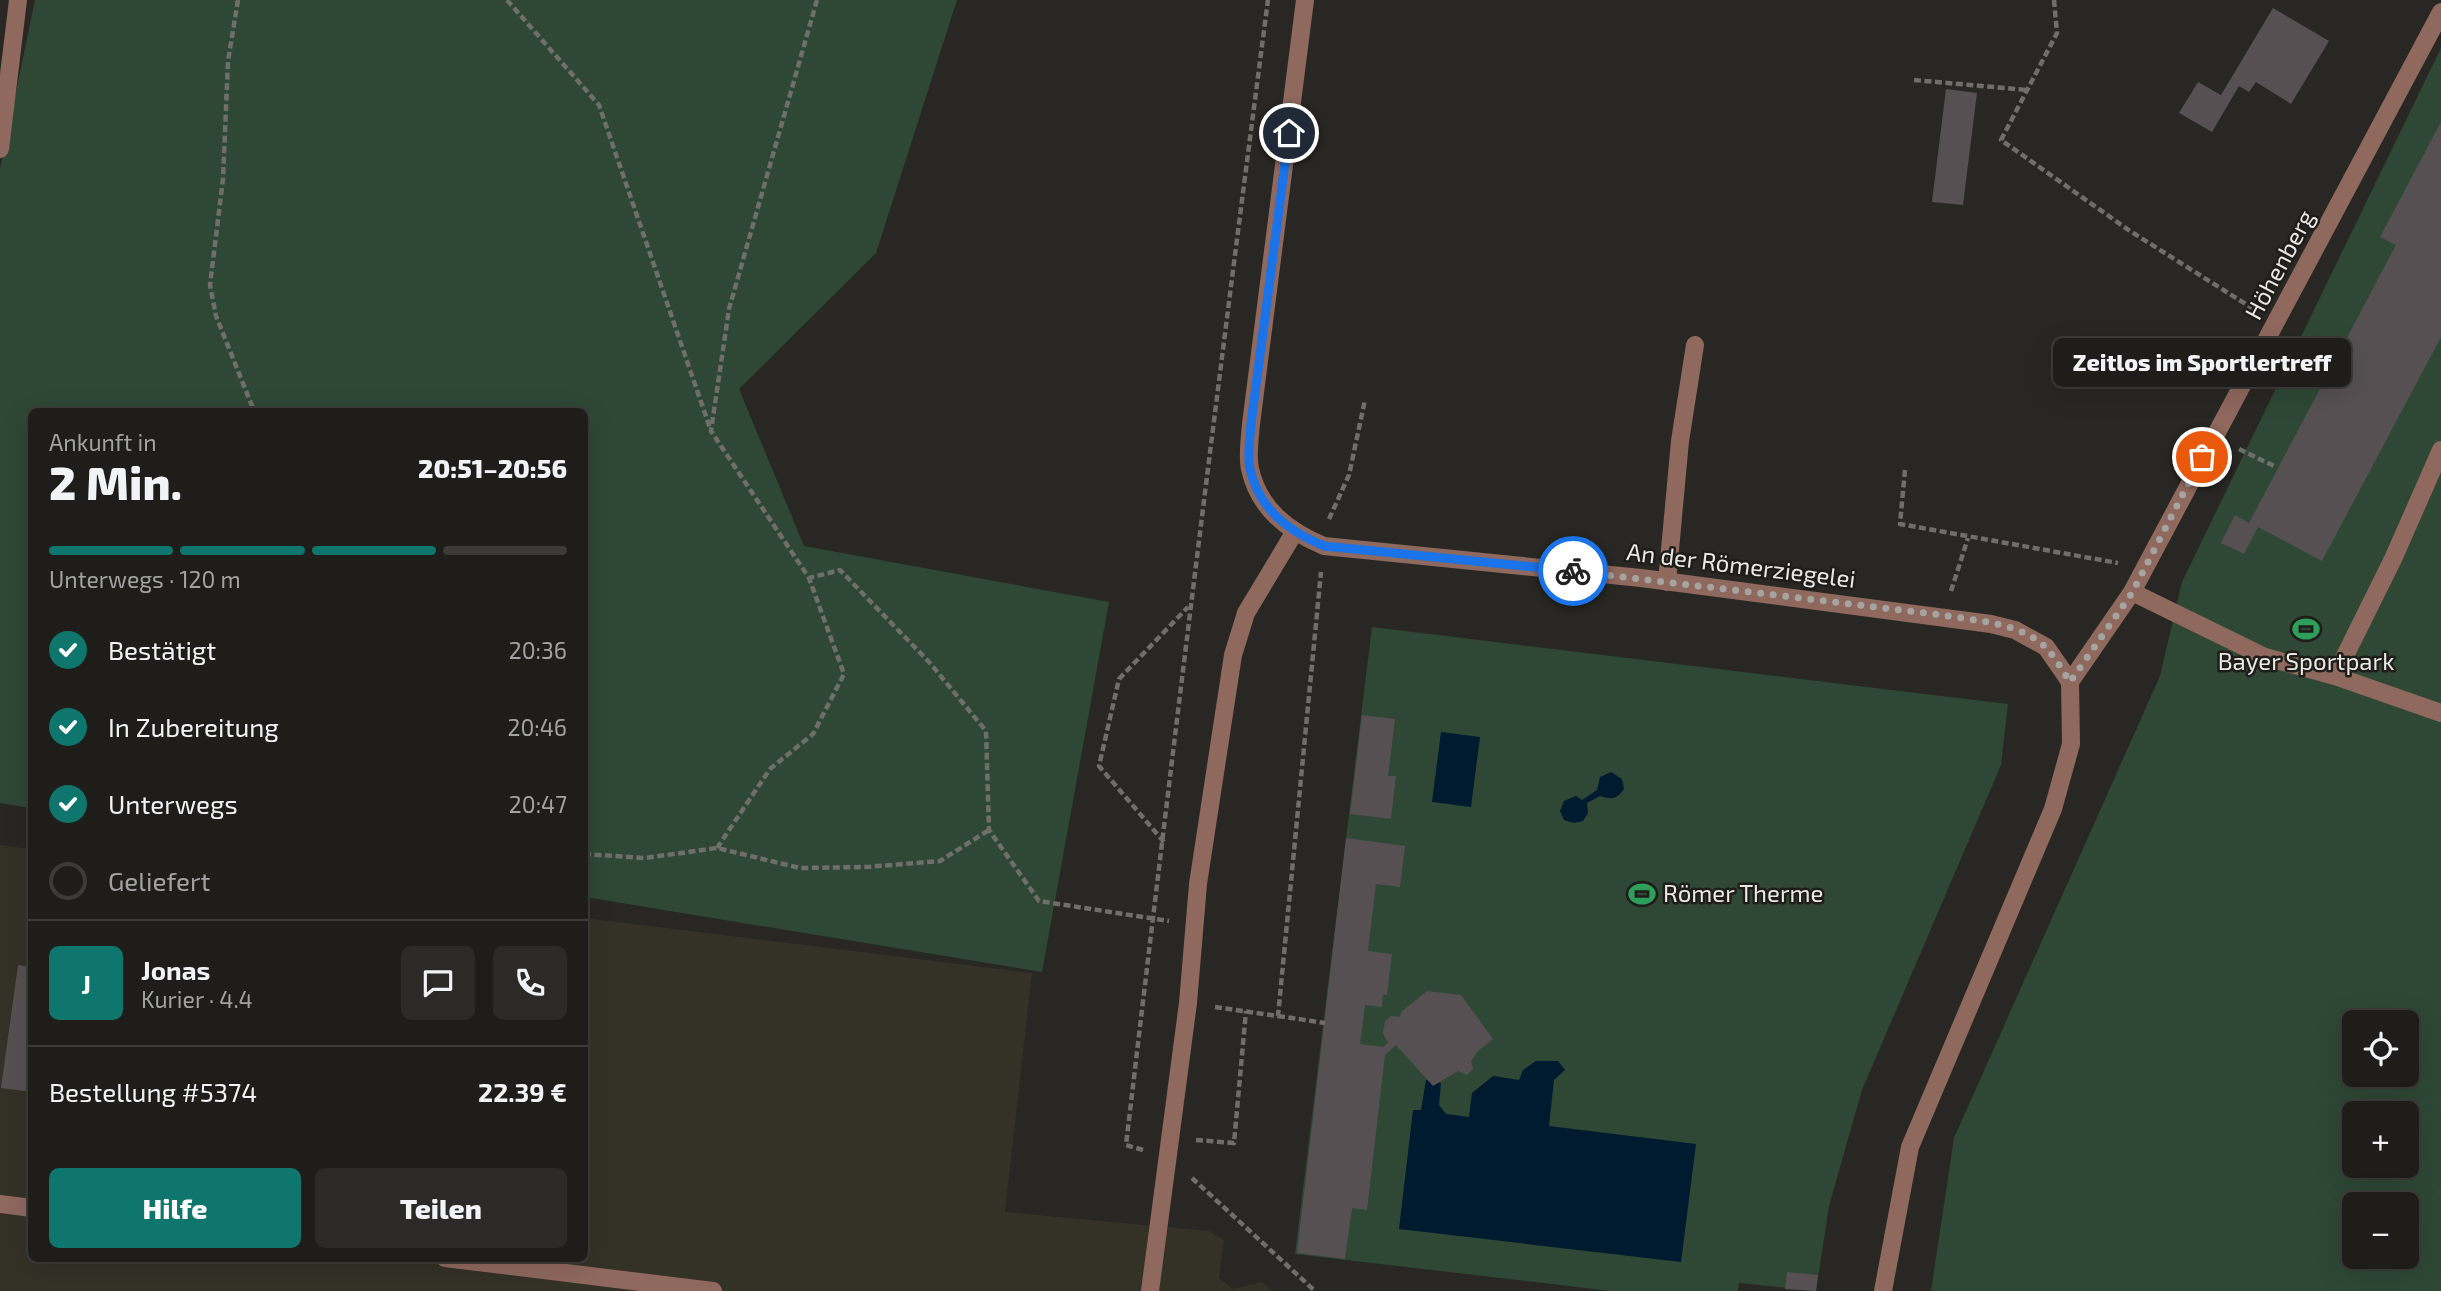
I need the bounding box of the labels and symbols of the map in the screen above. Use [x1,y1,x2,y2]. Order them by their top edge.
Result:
pin [1259,103,1319,163]
street label: Höhenberg [2238,205,2320,324]
callout: Zeitlos im Sportlertreff [2053,338,2351,387]
pin [2172,427,2232,487]
courier [1538,536,1608,606]
street label: An der Römerziegelei [1625,536,1857,593]
sports icon: Bayer Sportpark [2291,614,2321,644]
place label: Bayer Sportpark [2218,646,2394,675]
place label: Römer Therme [1663,878,1824,907]
sports icon: Römer Therme [1627,879,1657,909]

